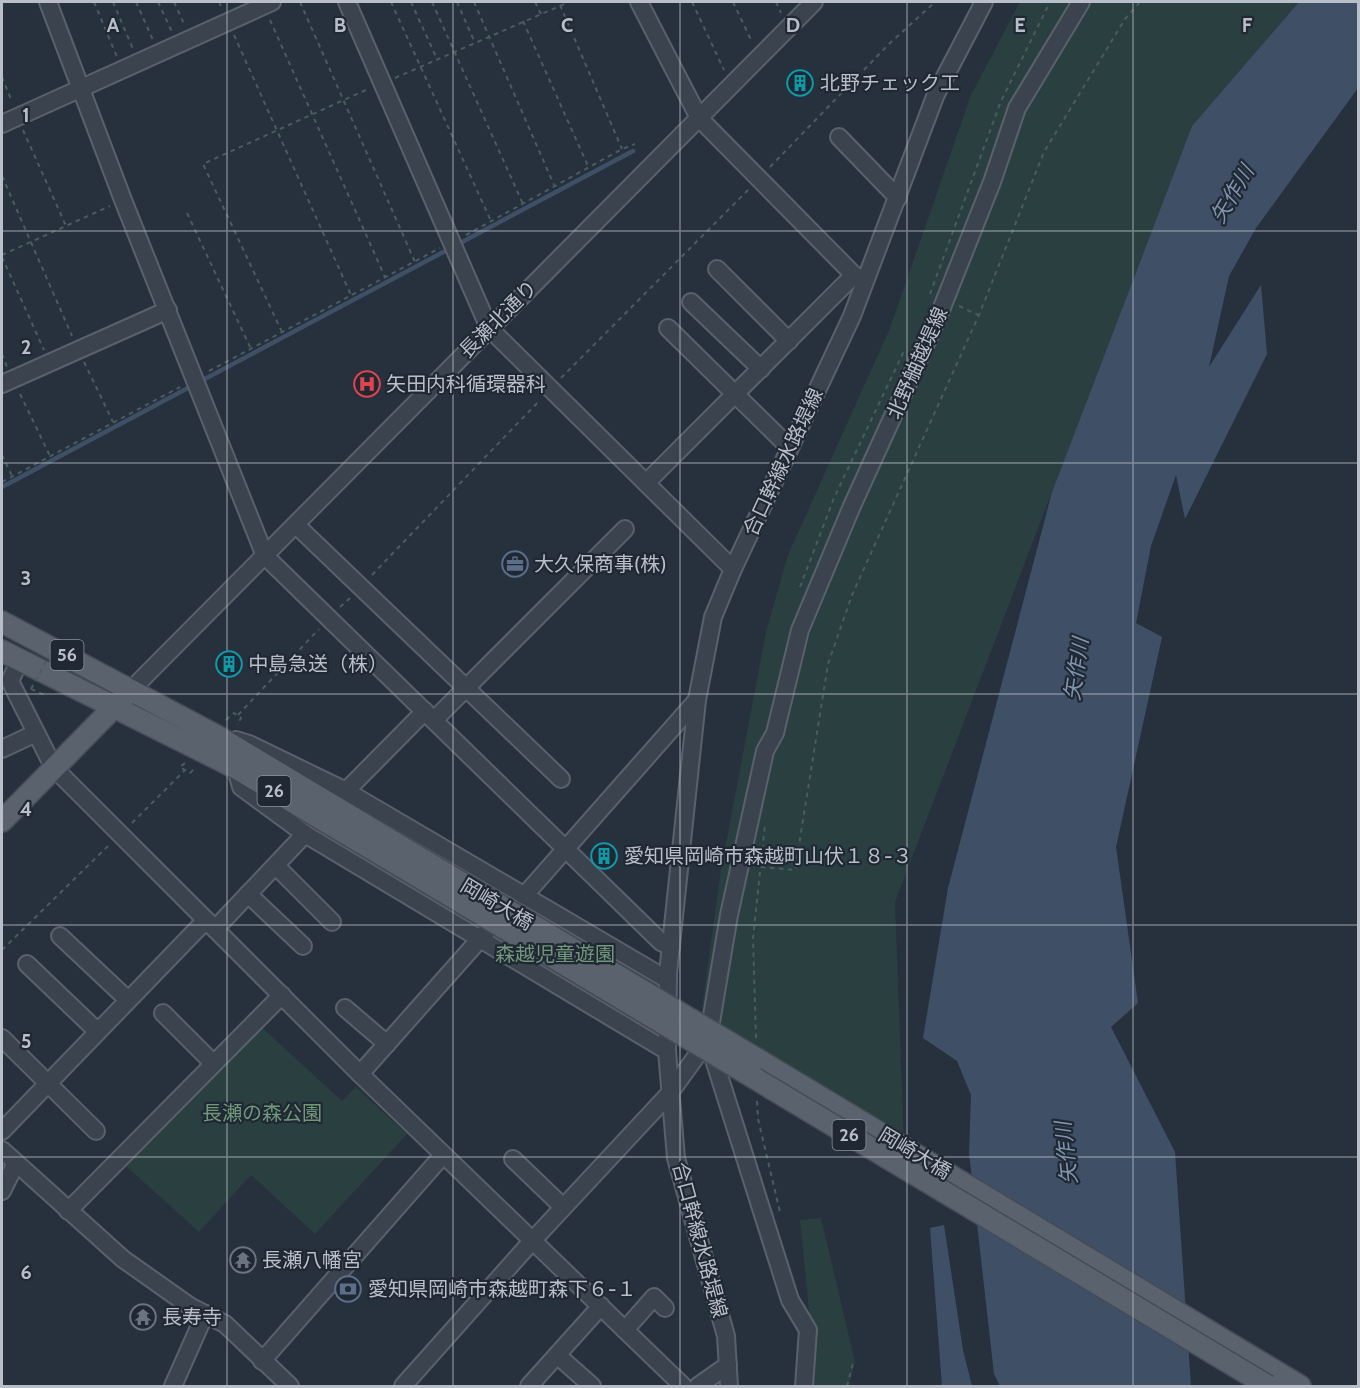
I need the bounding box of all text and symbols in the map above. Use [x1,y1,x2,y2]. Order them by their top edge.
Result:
text: A [107,13,120,37]
text: B [334,13,346,37]
text: C [561,13,573,37]
text: D [786,13,800,37]
text: E [1014,13,1026,37]
text: F [1242,13,1253,37]
building icon: 北野チェック工 [785,68,815,98]
place label: 北野チェック工 [820,71,960,95]
text: 1 [22,103,30,127]
water label: 矢作川 [1205,159,1260,227]
street label: 長瀬北通り [454,275,542,363]
street label: 北野舳越堤線 [882,303,952,423]
text: 2 [21,335,31,359]
hospital icon: 矢田内科循環器科 [352,369,382,399]
place label: 矢田内科循環器科 [386,372,546,396]
street label: 合口幹線水路堤線 [738,384,828,540]
office icon: 大久保商事(株) [500,549,530,579]
place label: 大久保商事(株) [534,552,667,576]
text: 3 [21,566,31,590]
water label: 矢作川 [1059,634,1093,702]
road number: 56 [50,640,84,670]
building icon: 中島急送（株） [214,649,244,679]
place label: 中島急送（株） [248,652,388,676]
road number: 26 [258,776,290,806]
text: 4 [20,797,32,821]
building icon: 愛知県岡崎市森越町山伏１８‐３ [589,841,619,871]
place label: 愛知県岡崎市森越町山伏１８‐３ [624,844,912,868]
street label: 岡崎大橋 [457,873,537,935]
park label: 森越児童遊園 [495,942,615,966]
text: 5 [21,1029,31,1053]
park label: 長瀬の森公園 [202,1101,322,1125]
water label: 矢作川 [1050,1118,1082,1186]
road number: 26 [832,1120,866,1150]
street label: 岡崎大橋 [875,1122,955,1184]
street label: 合口幹線水路堤線 [668,1160,732,1320]
temple icon: 長瀬八幡宮 [228,1245,258,1275]
place label: 長瀬八幡宮 [262,1248,362,1272]
text: 6 [20,1260,32,1284]
bank icon: 愛知県岡崎市森越町森下６‐１ [333,1274,363,1304]
place label: 愛知県岡崎市森越町森下６‐１ [368,1277,636,1301]
temple icon: 長寿寺 [128,1302,158,1332]
place label: 長寿寺 [162,1305,222,1329]

